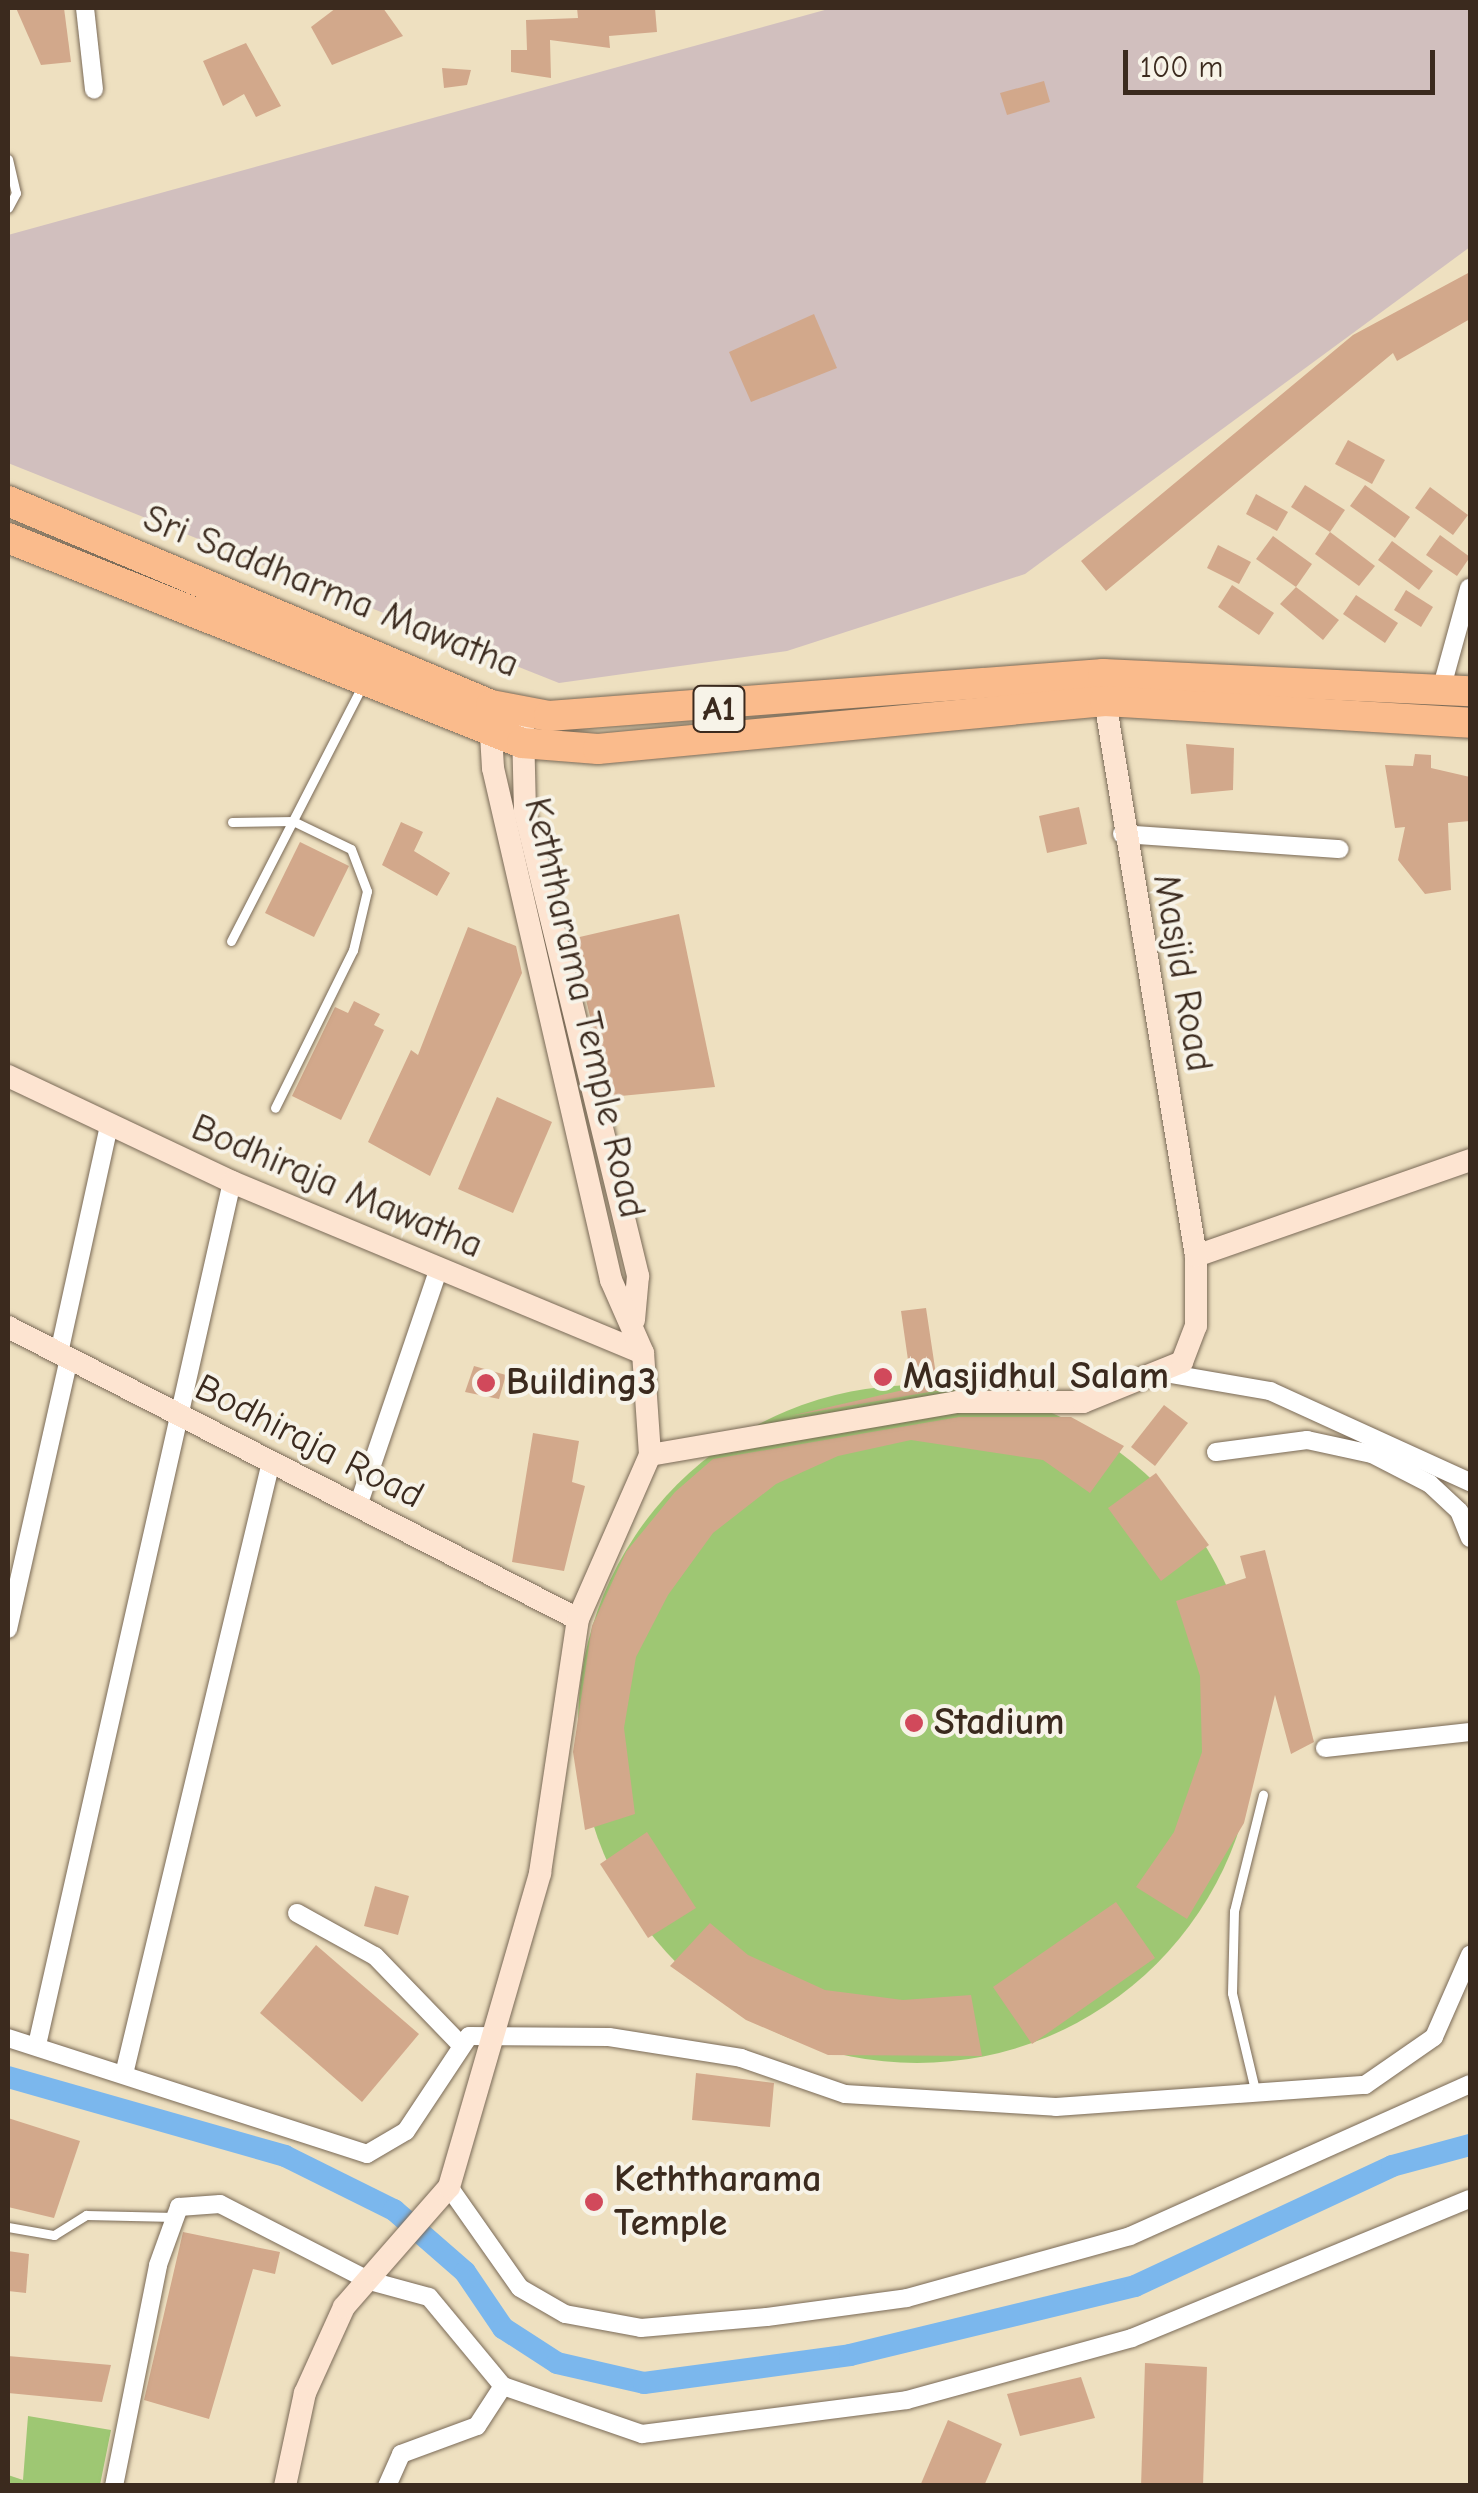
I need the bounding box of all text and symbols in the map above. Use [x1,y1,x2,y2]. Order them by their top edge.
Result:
scale bar [1128,30,1440,92]
text: 100 m [1140,50,1223,85]
street label: Sri Saddharma Mawatha [137,496,525,688]
road number: A1 [692,679,746,739]
street label: Keththarama Temple Road [513,794,655,1222]
street label: Masjid Road [1142,871,1222,1075]
street label: Bodhiraja Mawatha [185,1105,489,1269]
place label: Masjidhul Salam [903,1354,1169,1400]
place label: Building3 [506,1360,656,1406]
street label: Bodhiraja Road [187,1365,431,1519]
marker: Masjidhul Salam [872,1366,894,1388]
marker: Building3 [475,1372,497,1394]
place label: Stadium [934,1700,1065,1746]
marker: Stadium [903,1712,925,1734]
place label: Keththarama Temple [614,2157,821,2246]
marker: Keththarama Temple [583,2191,605,2213]

